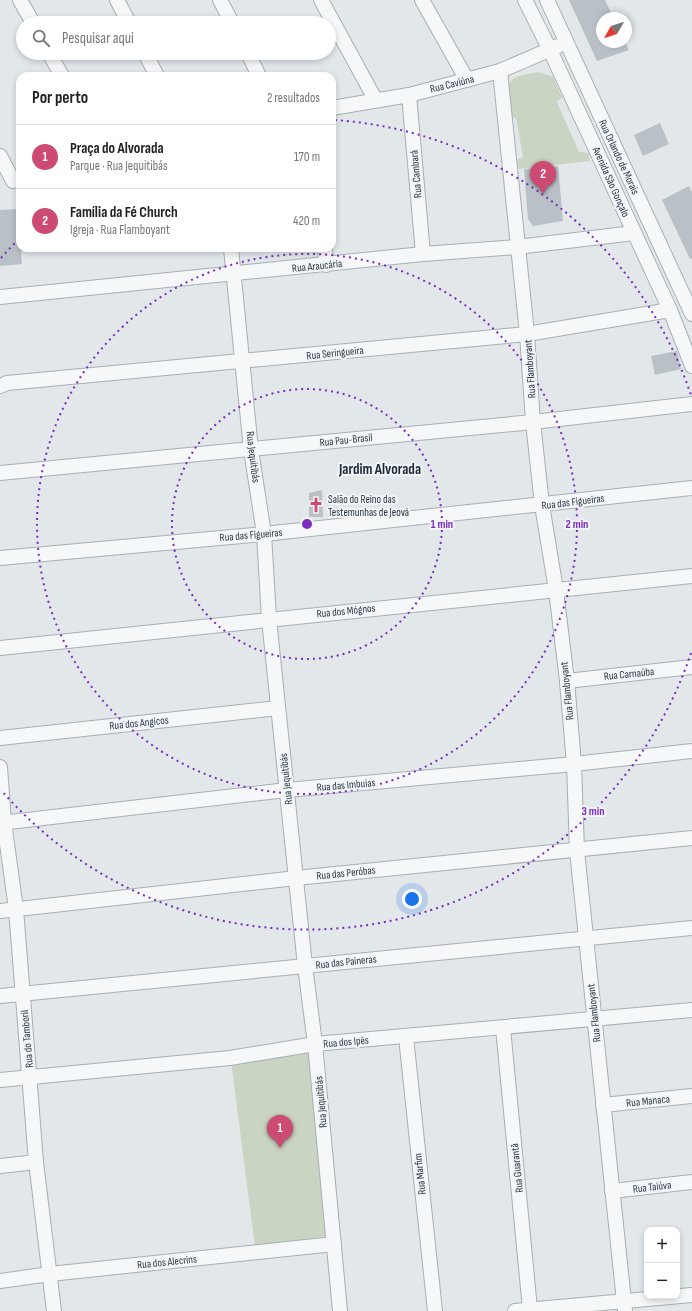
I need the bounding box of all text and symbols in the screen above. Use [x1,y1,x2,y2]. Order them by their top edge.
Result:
north arrow [596,12,632,48]
search box [16,16,336,60]
icon: search [30,27,52,49]
text: Pesquisar aqui [62,29,134,48]
street label: Rua Caviúna [429,72,475,96]
text: Por perto [32,88,88,108]
text: 2 resultados [267,90,320,106]
street label: Rua Orlando de Morais [596,117,642,197]
text: Praça do Alvorada [70,139,164,158]
street label: Avenida São Gonçalo [589,144,632,220]
text: 1 [42,149,48,165]
text: 170 m [294,149,320,165]
street label: Rua Cambará [407,149,425,199]
text: Parque · Rua Jequitibás [70,158,168,174]
pin: 2 [530,161,556,194]
text: Família da Fé Church [70,203,178,222]
text: 2 [42,213,48,229]
text: 420 m [293,213,320,229]
text: Igreja · Rua Flamboyant [70,222,170,238]
street label: Rua Araucária [291,257,343,275]
street label: Rua Flamboyant [521,339,539,399]
street label: Rua Seringueira [306,344,364,362]
street label: Rua Jequitibás [243,431,263,483]
street label: Rua Pau-Brasil [319,431,373,449]
district label: Jardim Alvorada [338,460,421,479]
street label: Rua das Figueiras [541,492,605,512]
place label: Salão do Reino das Testemunhas de Jeová [328,493,409,519]
church icon: Salão do Reino das Testemunhas de Jeová [307,496,325,514]
centre of rings [300,517,314,531]
text: 1 min [431,517,453,532]
text: 2 min [566,517,588,532]
street label: Rua das Figueiras [219,526,283,544]
street label: Rua dos Mógnos [316,601,376,621]
street label: Rua Flamboyant [557,660,577,721]
street label: Rua Carnaúba [603,665,655,683]
street label: Rua dos Angicos [109,713,169,733]
street label: Rua Jequitibás [277,753,295,805]
street label: Rua das Imbuias [316,776,376,794]
text: 3 min [582,804,604,819]
street label: Rua das Peróbas [316,863,376,883]
your location [402,889,422,909]
street label: Rua das Paineras [315,952,377,972]
street label: Rua Flamboyant [584,982,604,1043]
street label: Rua do Tamboril [18,1010,36,1068]
street label: Rua dos Ipês [323,1034,369,1050]
street label: Rua Jequitibás [312,1076,330,1128]
street label: Rua Manaca [626,1092,670,1110]
pin: 1 [267,1115,293,1148]
street label: Rua Guarantã [508,1143,526,1193]
street label: Rua Marfim [411,1153,429,1195]
street label: Rua Taiúva [632,1178,672,1196]
map controls [644,1227,680,1299]
button: + [644,1227,680,1263]
street label: Rua dos Alecrins [136,1252,198,1272]
button: − [644,1263,680,1299]

